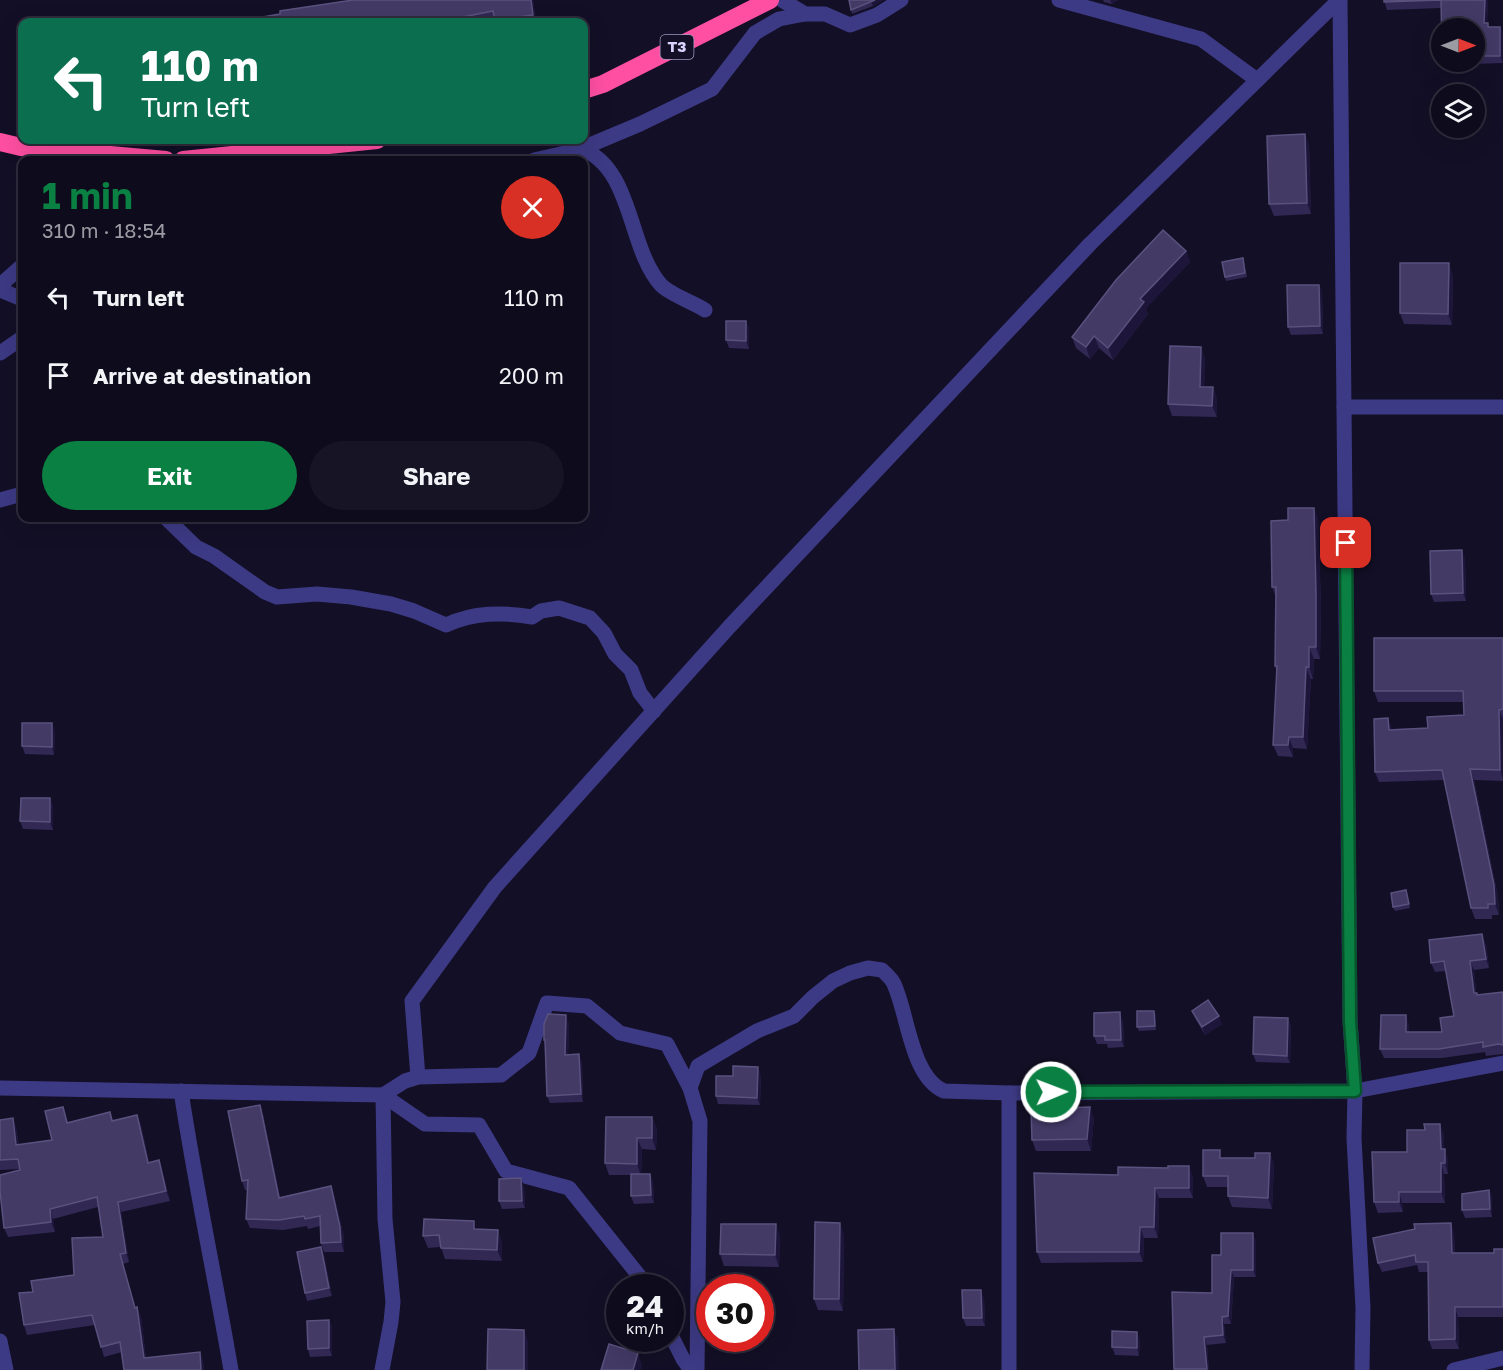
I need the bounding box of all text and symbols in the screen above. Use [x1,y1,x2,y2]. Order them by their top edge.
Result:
north arrow [1431,18,1485,72]
map controls [1431,18,1485,138]
road number: T3 [660,35,694,59]
text: 110 m [141,40,259,90]
icon: left [42,42,120,120]
button: layers [1431,84,1485,138]
text: Turn left [141,91,250,123]
text: 1 min [42,174,133,217]
button: close [501,176,564,239]
text: 310 m · 18:54 [42,218,166,242]
icon: left [42,281,75,314]
text: Turn left [93,284,184,311]
text: 110 m [504,284,564,311]
icon: arrive [42,359,75,392]
text: Arrive at destination [93,362,311,389]
text: 200 m [499,362,564,389]
button: Exit [42,441,297,510]
button: Share [309,441,564,510]
pin [1320,517,1371,568]
icon: arrive [1329,526,1362,559]
position arrow [1019,1060,1083,1124]
speed limit sign: 30 [696,1274,774,1352]
text: 24 [626,1288,664,1324]
text: km/h [626,1319,664,1337]

